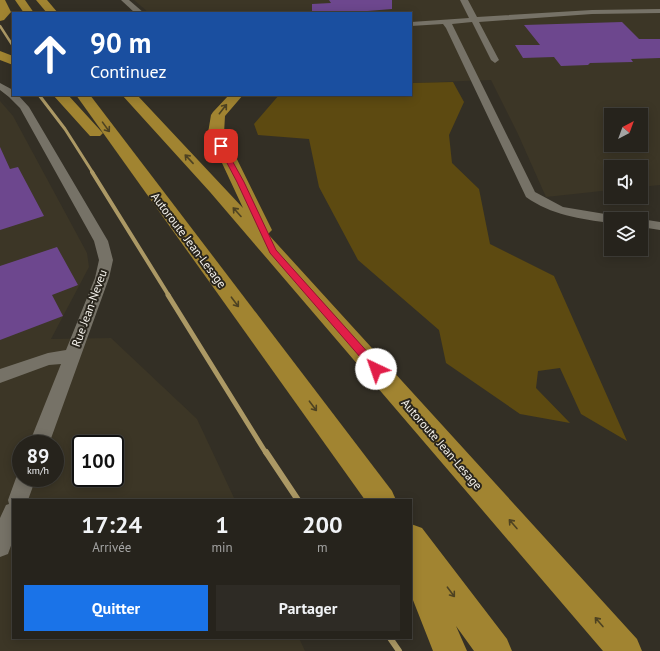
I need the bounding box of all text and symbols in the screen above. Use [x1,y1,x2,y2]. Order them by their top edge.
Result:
text: 90 m [90,24,151,61]
icon: ahead [24,28,76,80]
text: Continuez [90,60,167,83]
one-way arrow [219,103,227,114]
north arrow [604,108,648,152]
map controls [604,108,648,256]
one-way arrow [101,121,110,132]
pin [204,129,238,163]
icon: arrive [210,135,232,157]
one-way arrow [184,154,194,164]
button: sound [604,160,648,204]
street label: Autoroute Jean-Lesage [148,189,230,291]
one-way arrow [233,207,242,217]
button: layers [604,212,648,256]
street label: Rue Jean-Neveu [68,267,110,349]
one-way arrow [231,296,239,307]
position arrow [355,348,397,390]
street label: Autoroute Jean-Lesage [398,395,486,493]
one-way arrow [309,400,317,411]
speed limit sign: 100 [72,435,124,487]
text: 89 [27,443,49,469]
text: km/h [27,464,49,477]
text: 17:24 [81,509,142,540]
text: 1 [215,509,229,540]
text: 200 [302,509,343,540]
one-way arrow [509,519,518,530]
text: Arrivée [92,539,131,556]
text: min [211,539,233,556]
text: m [317,539,328,556]
button: Quitter [24,585,208,631]
button: Partager [216,585,400,631]
one-way arrow [447,586,455,597]
one-way arrow [595,617,604,627]

